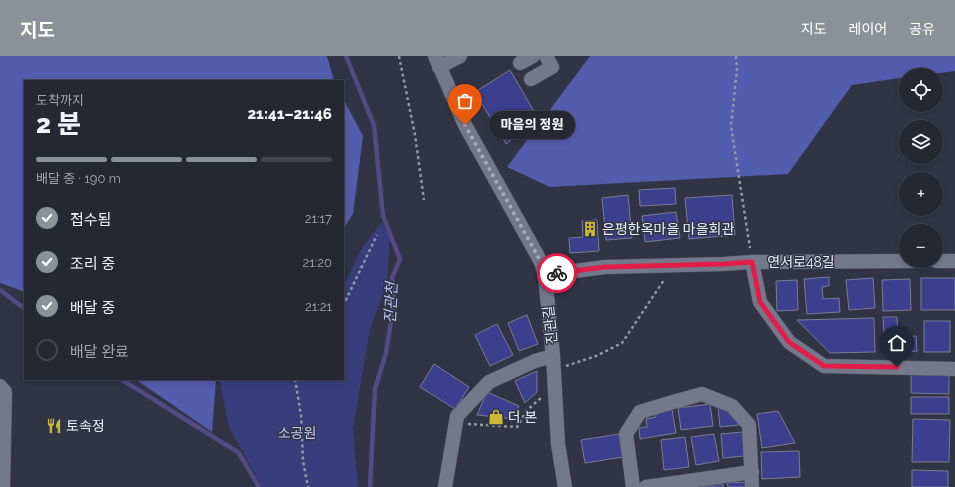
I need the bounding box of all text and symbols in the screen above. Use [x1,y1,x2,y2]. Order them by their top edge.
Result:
text: 지도 [20,19,55,41]
text: 지도 [801,21,827,37]
text: 레이어 [849,21,887,37]
text: 공유 [909,21,935,37]
map controls [899,68,943,268]
button: locate [899,68,943,112]
pin [448,84,482,125]
icon: bag [454,90,476,112]
text: 도착까지 [36,93,84,108]
text: 21:41–21:46 [247,105,332,123]
text: 2 분 [36,109,81,139]
callout: 마음의 정원 [489,111,575,139]
text: 마음의 정원 [501,117,563,132]
button: layers [899,120,943,164]
text: 배달 중 · 190 m [36,171,121,186]
button: + [899,172,943,216]
icon: check [36,207,58,229]
text: 접수됨 [70,211,111,229]
text: 21:17 [305,211,332,226]
building icon: 은평한옥마을 마을회관 [581,220,599,238]
place label: 은평한옥마을 마을회관 [602,221,734,237]
button: − [899,224,943,268]
icon: check [36,251,58,273]
courier [537,253,577,293]
street label: 연서로48길 [767,254,835,270]
text: 조리 중 [70,255,115,273]
text: 21:20 [302,255,332,270]
icon: bike [546,262,568,284]
water label: 진관천 [381,280,401,324]
icon: check [36,295,58,317]
text: 배달 중 [70,299,115,317]
text: 21:21 [305,299,332,314]
street label: 진관길 [540,305,560,345]
pin [880,326,914,367]
icon: home [886,332,908,354]
text: 배달 완료 [70,343,129,361]
shop icon: 더 본 [487,408,505,426]
place label: 더 본 [508,409,537,425]
restaurant icon: 토속정 [45,417,63,435]
place label: 토속정 [66,418,105,434]
park label: 소공원 [278,425,316,441]

